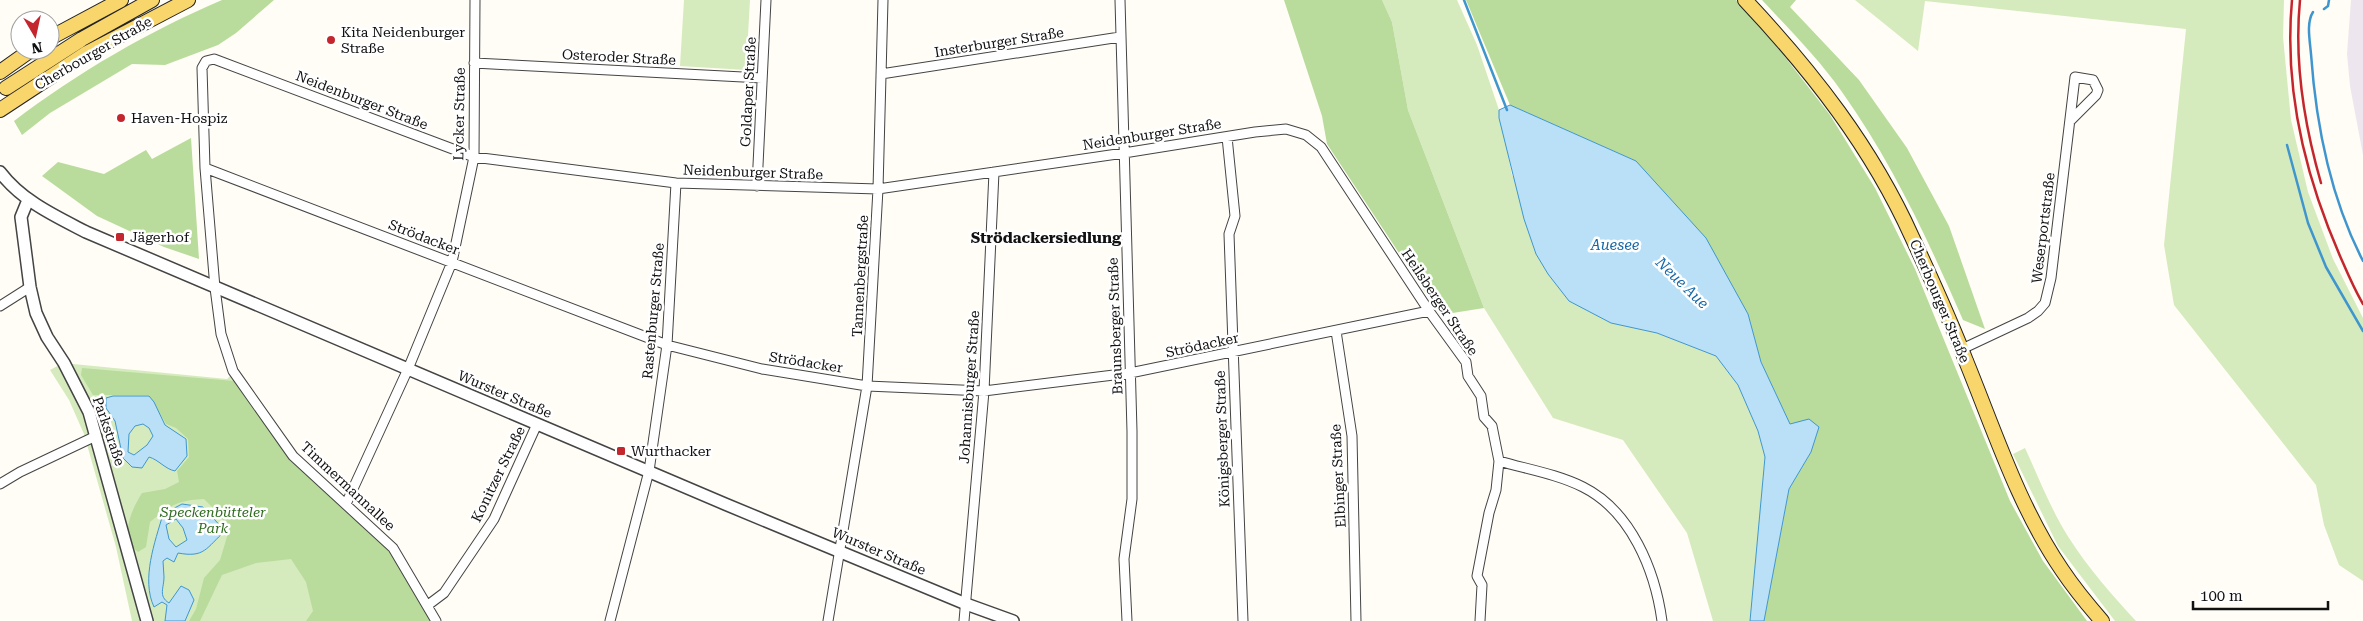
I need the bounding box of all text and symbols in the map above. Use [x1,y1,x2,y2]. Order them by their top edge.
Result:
north arrow [10,10,60,60]
street label: Cherbourger Straße [32,13,155,93]
place label: Kita Neidenburger Straße [341,24,465,56]
street label: Insterburger Straße [933,24,1065,60]
marker: Kita Neidenburger Straße [325,34,337,46]
street label: Goldaper Straße [737,36,759,147]
text: N [30,39,44,57]
street label: Osteroder Straße [562,46,677,68]
street label: Neidenburger Straße [294,67,431,133]
street label: Lycker Straße [450,67,468,161]
place label: Haven-Hospiz [131,110,228,126]
marker: Haven-Hospiz [115,112,127,124]
street label: Neidenburger Straße [1082,115,1223,153]
street label: Neidenburger Straße [683,162,824,182]
street label: Weserportstraße [2028,171,2058,284]
street label: Tannenbergstraße [849,214,871,337]
street label: Strödacker [386,216,462,258]
place label: Jägerhof [130,229,190,245]
district label: Strödackersiedlung [971,229,1122,247]
marker: Jägerhof [114,231,126,243]
water label: Auesee [1590,236,1640,254]
street label: Cherbourger Straße [1907,237,1973,365]
street label: Rastenburger Straße [639,242,667,380]
street label: Heilsberger Straße [1398,246,1482,359]
water label: Neue Aue [1651,253,1712,313]
street label: Braunsberger Straße [1105,257,1125,395]
street label: Johannisburger Straße [956,310,982,464]
street label: Strödacker [1164,329,1240,361]
street label: Strödacker [768,348,844,376]
street label: Wurster Straße [456,367,555,421]
street label: Königsberger Straße [1212,370,1232,508]
street label: Parkstraße [90,394,128,468]
street label: Konitzer Straße [468,423,528,524]
street label: Elbinger Straße [1327,423,1349,528]
street label: Timmermannallee [298,438,399,534]
place label: Wurthacker [631,443,711,459]
marker: Wurthacker [615,445,627,457]
park label: Speckenbütteler Park [159,504,266,536]
street label: Wurster Straße [830,524,929,578]
scale bar [2193,578,2328,610]
text: 100 m [2200,587,2243,605]

